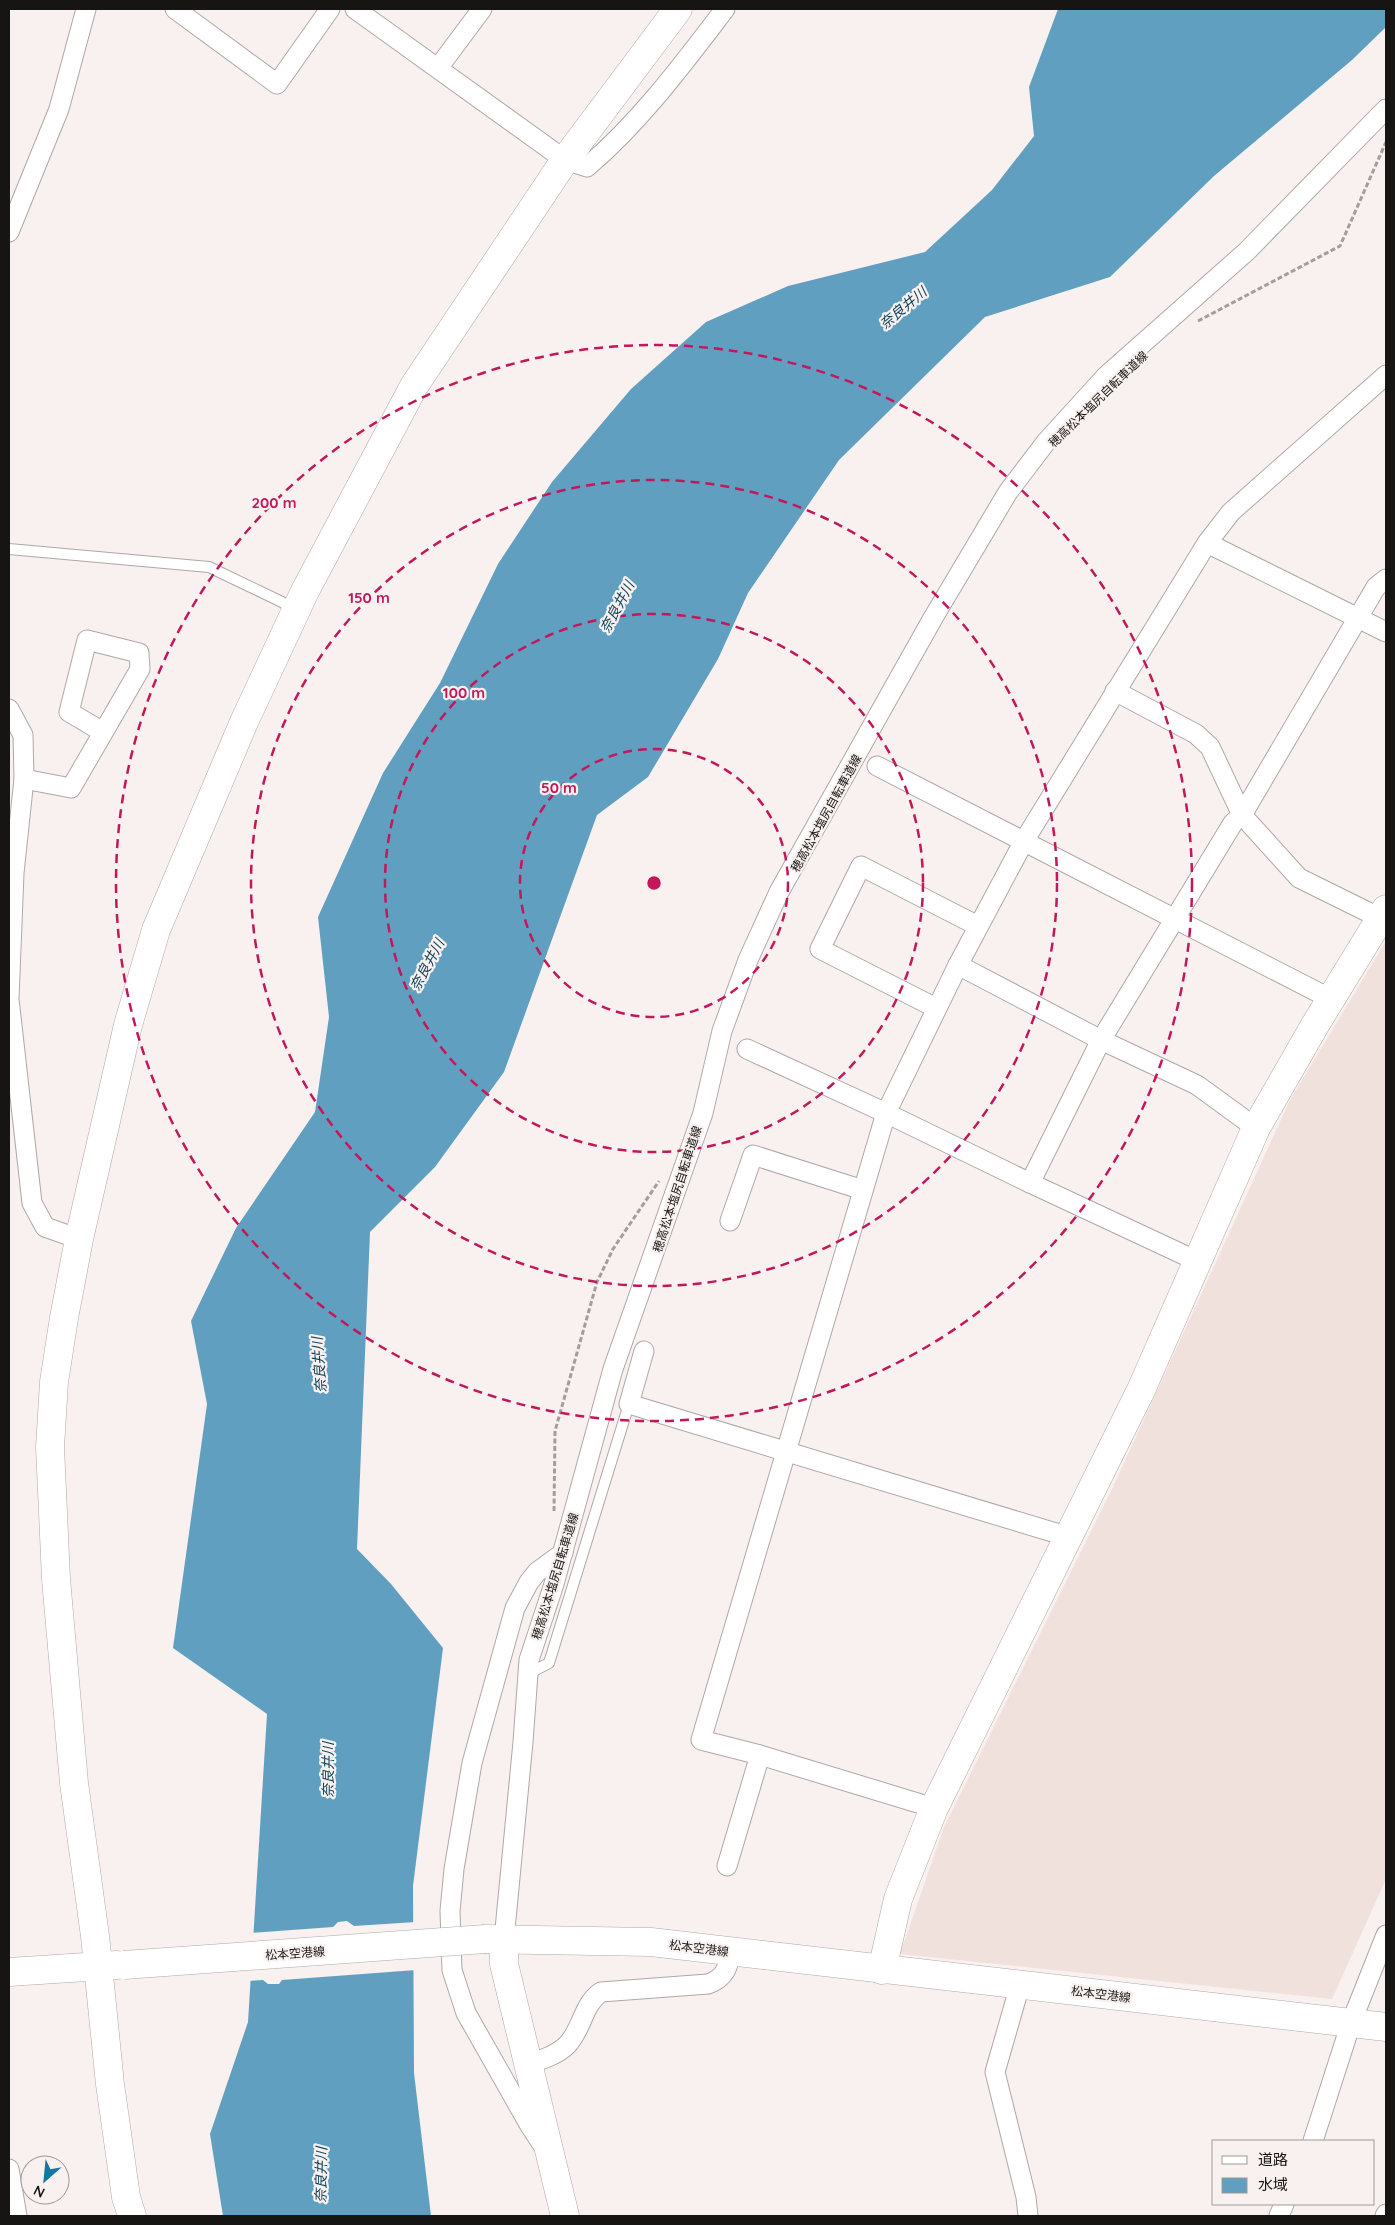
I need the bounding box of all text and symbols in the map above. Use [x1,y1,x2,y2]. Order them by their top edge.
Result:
water label: 奈良井川 [876,282,932,333]
street label: 穂高松本塩尻自転車道線 [1045,348,1151,450]
text: 200 m [252,493,297,512]
water label: 奈良井川 [596,576,639,636]
text: 150 m [348,588,390,607]
text: 100 m [443,683,485,702]
street label: 穂高松本塩尻自転車道線 [787,752,865,874]
text: 50 m [541,778,577,797]
centre of rings [645,874,663,892]
water label: 奈良井川 [406,934,449,994]
street label: 穂高松本塩尻自転車道線 [649,1124,705,1254]
water label: 奈良井川 [308,1334,330,1394]
street label: 穂高松本塩尻自転車道線 [529,1511,581,1641]
water label: 奈良井川 [319,1740,337,1798]
street label: 松本空港線 [668,1937,730,1959]
street label: 松本空港線 [265,1943,325,1963]
street label: 松本空港線 [1070,1983,1132,2005]
legend [1212,2140,1375,2205]
water label: 奈良井川 [312,2145,331,2203]
text: 道路 [1258,2150,1288,2169]
north arrow [20,2155,70,2205]
text: 水域 [1258,2175,1288,2194]
text: N [30,2181,48,2202]

